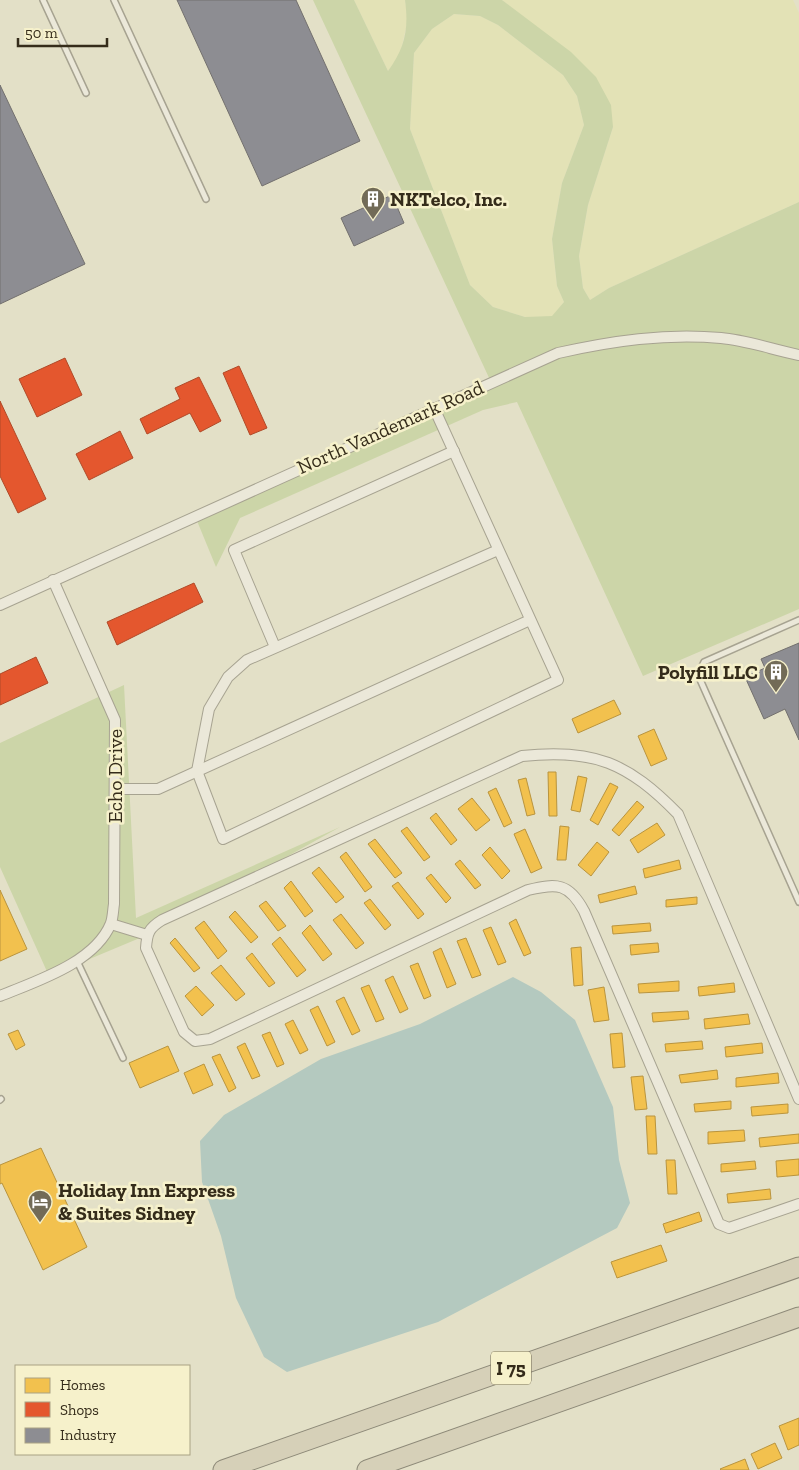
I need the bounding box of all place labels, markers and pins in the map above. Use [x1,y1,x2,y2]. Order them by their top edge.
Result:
building icon: NKTelco, Inc. [360,186,386,220]
place label: NKTelco, Inc. [390,187,507,211]
building icon: Polyfill LLC [763,659,789,693]
place label: Polyfill LLC [658,660,758,684]
place label: Holiday Inn Express & Suites Sidney [58,1178,235,1225]
hotel icon: Holiday Inn Express & Suites Sidney [27,1189,53,1223]

